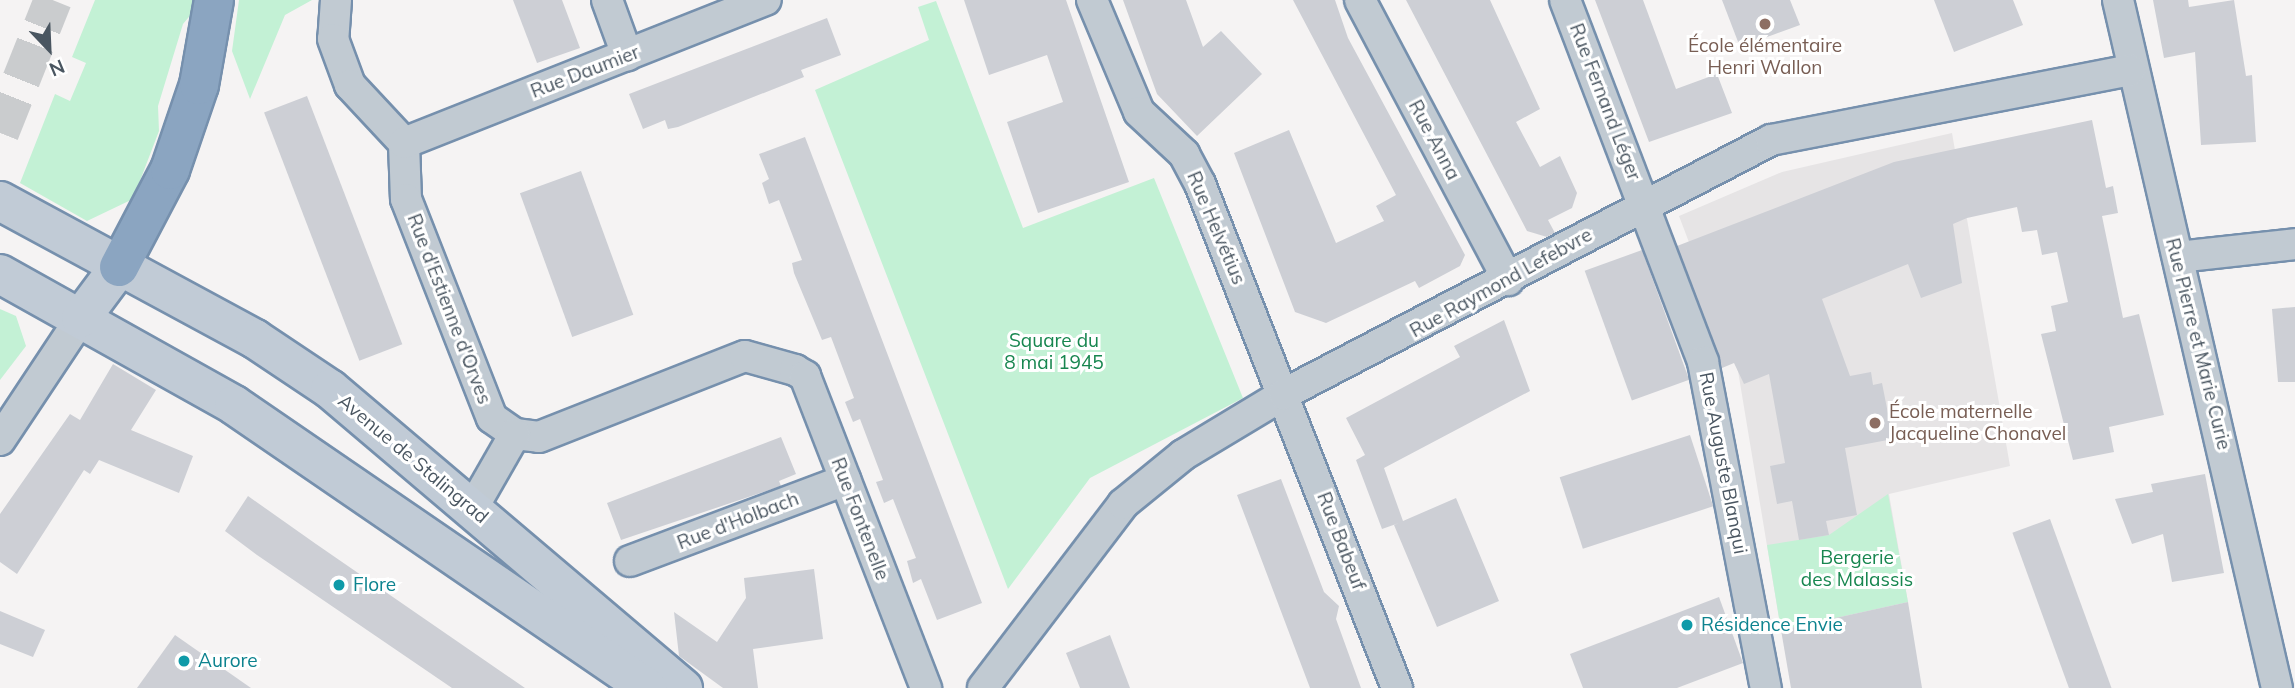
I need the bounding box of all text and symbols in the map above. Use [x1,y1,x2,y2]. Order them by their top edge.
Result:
north arrow [14,14,84,84]
marker: École élémentaire Henri Wallon [1757,16,1773,32]
street label: Rue Fernand Léger [1565,20,1645,184]
place label: École élémentaire Henri Wallon [1688,35,1842,79]
street label: Rue Daumier [528,41,642,103]
text: N [46,54,69,82]
street label: Rue Anna [1404,96,1464,184]
street label: Rue Helvétius [1182,168,1250,288]
street label: Rue d'Estienne d'Orves [402,211,496,407]
street label: Rue Raymond Lefebvre [1406,223,1596,343]
street label: Rue Pierre et Marie Curie [2161,236,2235,452]
park label: Square du 8 mai 1945 [1004,330,1104,374]
street label: Rue Auguste Blanqui [1694,370,1752,556]
street label: Avenue de Stalingrad [333,390,493,528]
place label: École maternelle Jacqueline Chonavel [1889,401,2066,445]
marker: École maternelle Jacqueline Chonavel [1867,415,1883,431]
street label: Rue Fontenelle [826,454,894,584]
street label: Rue d'Holbach [674,487,802,555]
street label: Rue Babeuf [1312,489,1370,593]
park label: Bergerie des Malassis [1801,547,1913,591]
place label: Flore [353,574,396,596]
marker: Flore [331,577,347,593]
place label: Résidence Envie [1701,614,1843,636]
marker: Résidence Envie [1679,617,1695,633]
place label: Aurore [198,650,258,672]
marker: Aurore [176,653,192,669]

